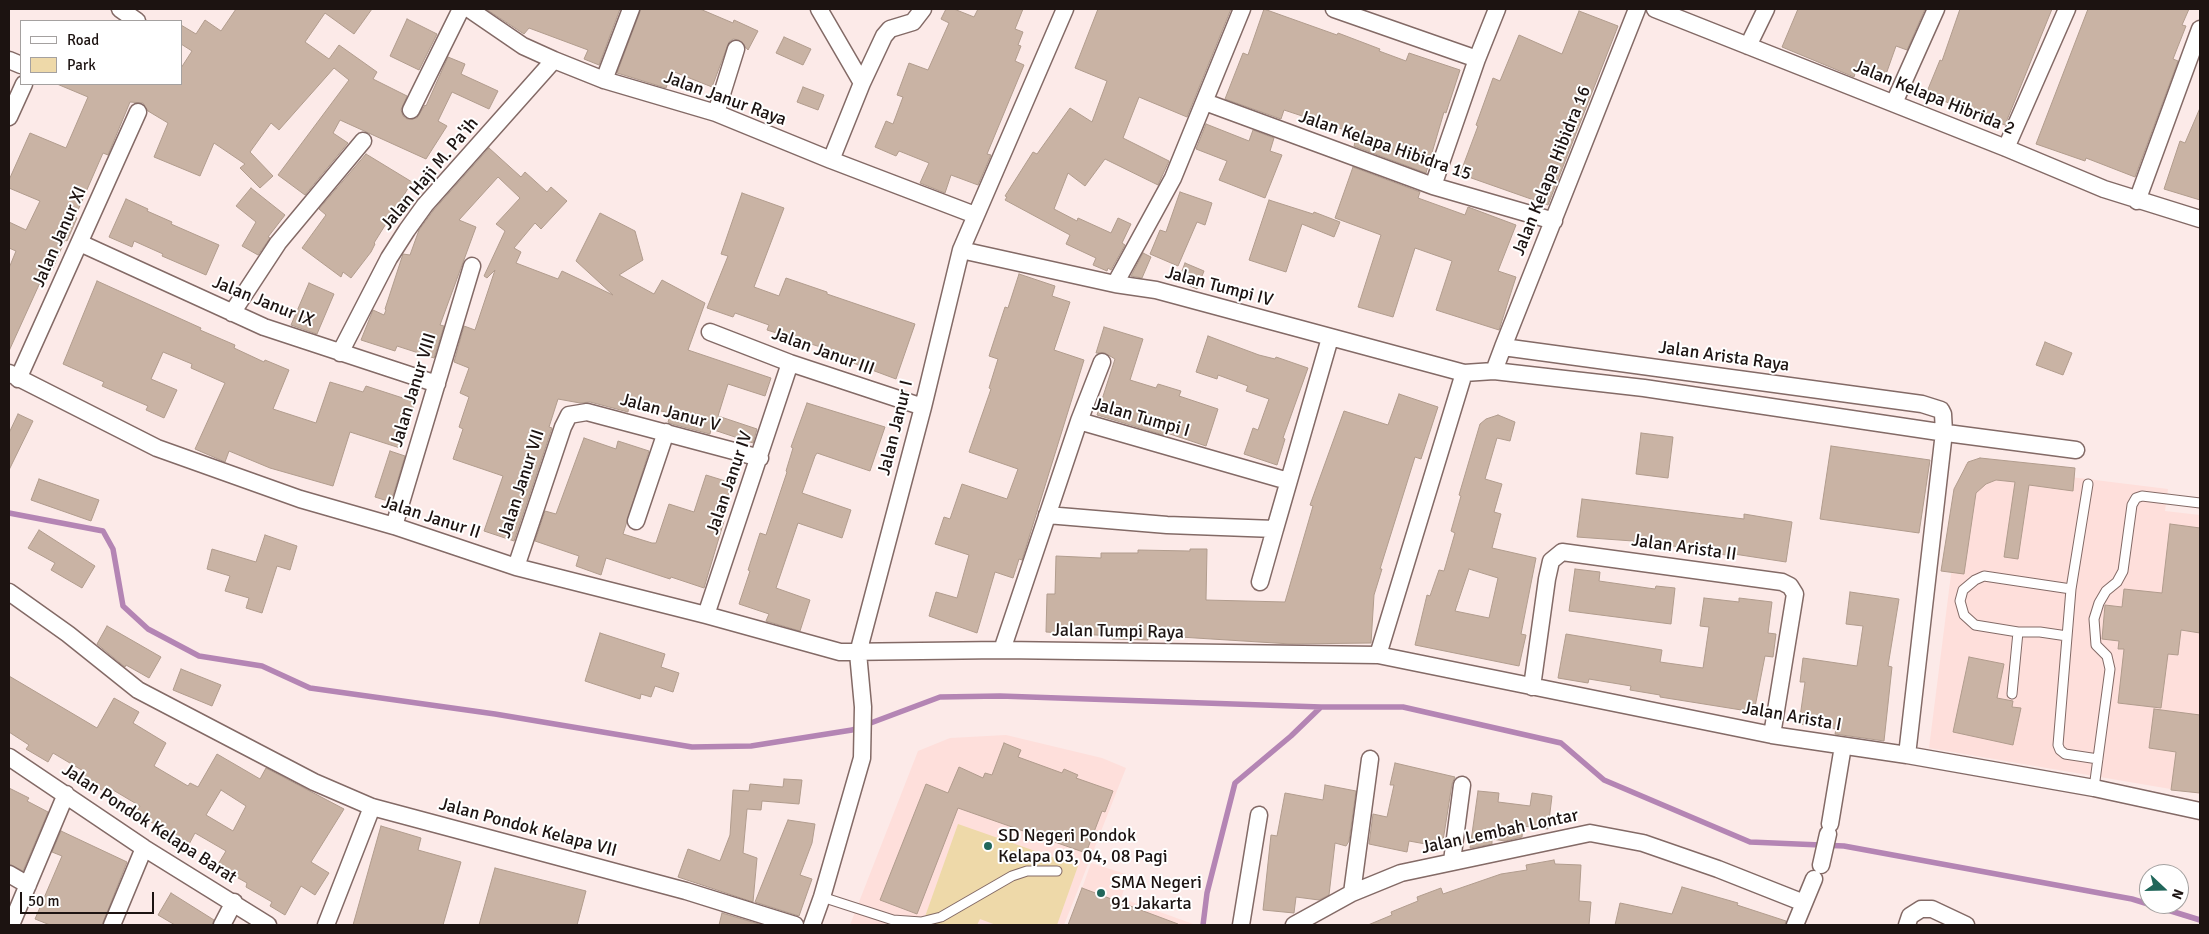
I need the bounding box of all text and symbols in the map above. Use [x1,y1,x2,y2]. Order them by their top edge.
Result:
legend [20,20,182,85]
text: Road [67,31,99,49]
text: Park [67,56,96,74]
street label: Jalan Kelapa Hibrida 2 [1850,56,2018,140]
street label: Jalan Janur Raya [661,67,789,131]
street label: Jalan Kelapa Hibidra 16 [1508,83,1596,259]
street label: Jalan Kelapa Hibidra 15 [1296,106,1474,186]
street label: Jalan Haji M. Pa'ih [377,113,483,235]
street label: Jalan Janur XI [28,183,92,291]
street label: Jalan Tumpi IV [1163,262,1275,312]
street label: Jalan Janur IX [209,272,317,332]
street label: Jalan Janur III [769,323,877,381]
street label: Jalan Janur VIII [386,330,442,450]
street label: Jalan Arista Raya [1657,337,1791,377]
street label: Jalan Janur I [874,378,918,478]
street label: Jalan Janur V [618,389,722,437]
street label: Jalan Tumpi I [1090,394,1192,442]
street label: Jalan Janur VII [494,427,550,541]
street label: Jalan Janur IV [702,429,758,537]
street label: Jalan Janur II [379,492,483,544]
street label: Jalan Arista II [1630,530,1738,566]
street label: Jalan Tumpi Raya [1052,620,1184,644]
street label: Jalan Arista I [1741,698,1843,736]
street label: Jalan Pondok Kelapa Barat [58,759,240,889]
street label: Jalan Pondok Kelapa VII [437,794,619,862]
street label: Jalan Lembah Lontar [1420,805,1580,859]
place label: SD Negeri Pondok Kelapa 03, 04, 08 Pagi [998,825,1168,868]
marker: SD Negeri Pondok Kelapa 03, 04, 08 Pagi [982,840,994,852]
north arrow [2139,864,2189,914]
place label: SMA Negeri 91 Jakarta [1111,872,1202,914]
scale bar [22,882,156,914]
marker: SMA Negeri 91 Jakarta [1095,887,1107,899]
text: N [2168,887,2187,902]
text: 50 m [28,892,59,910]

